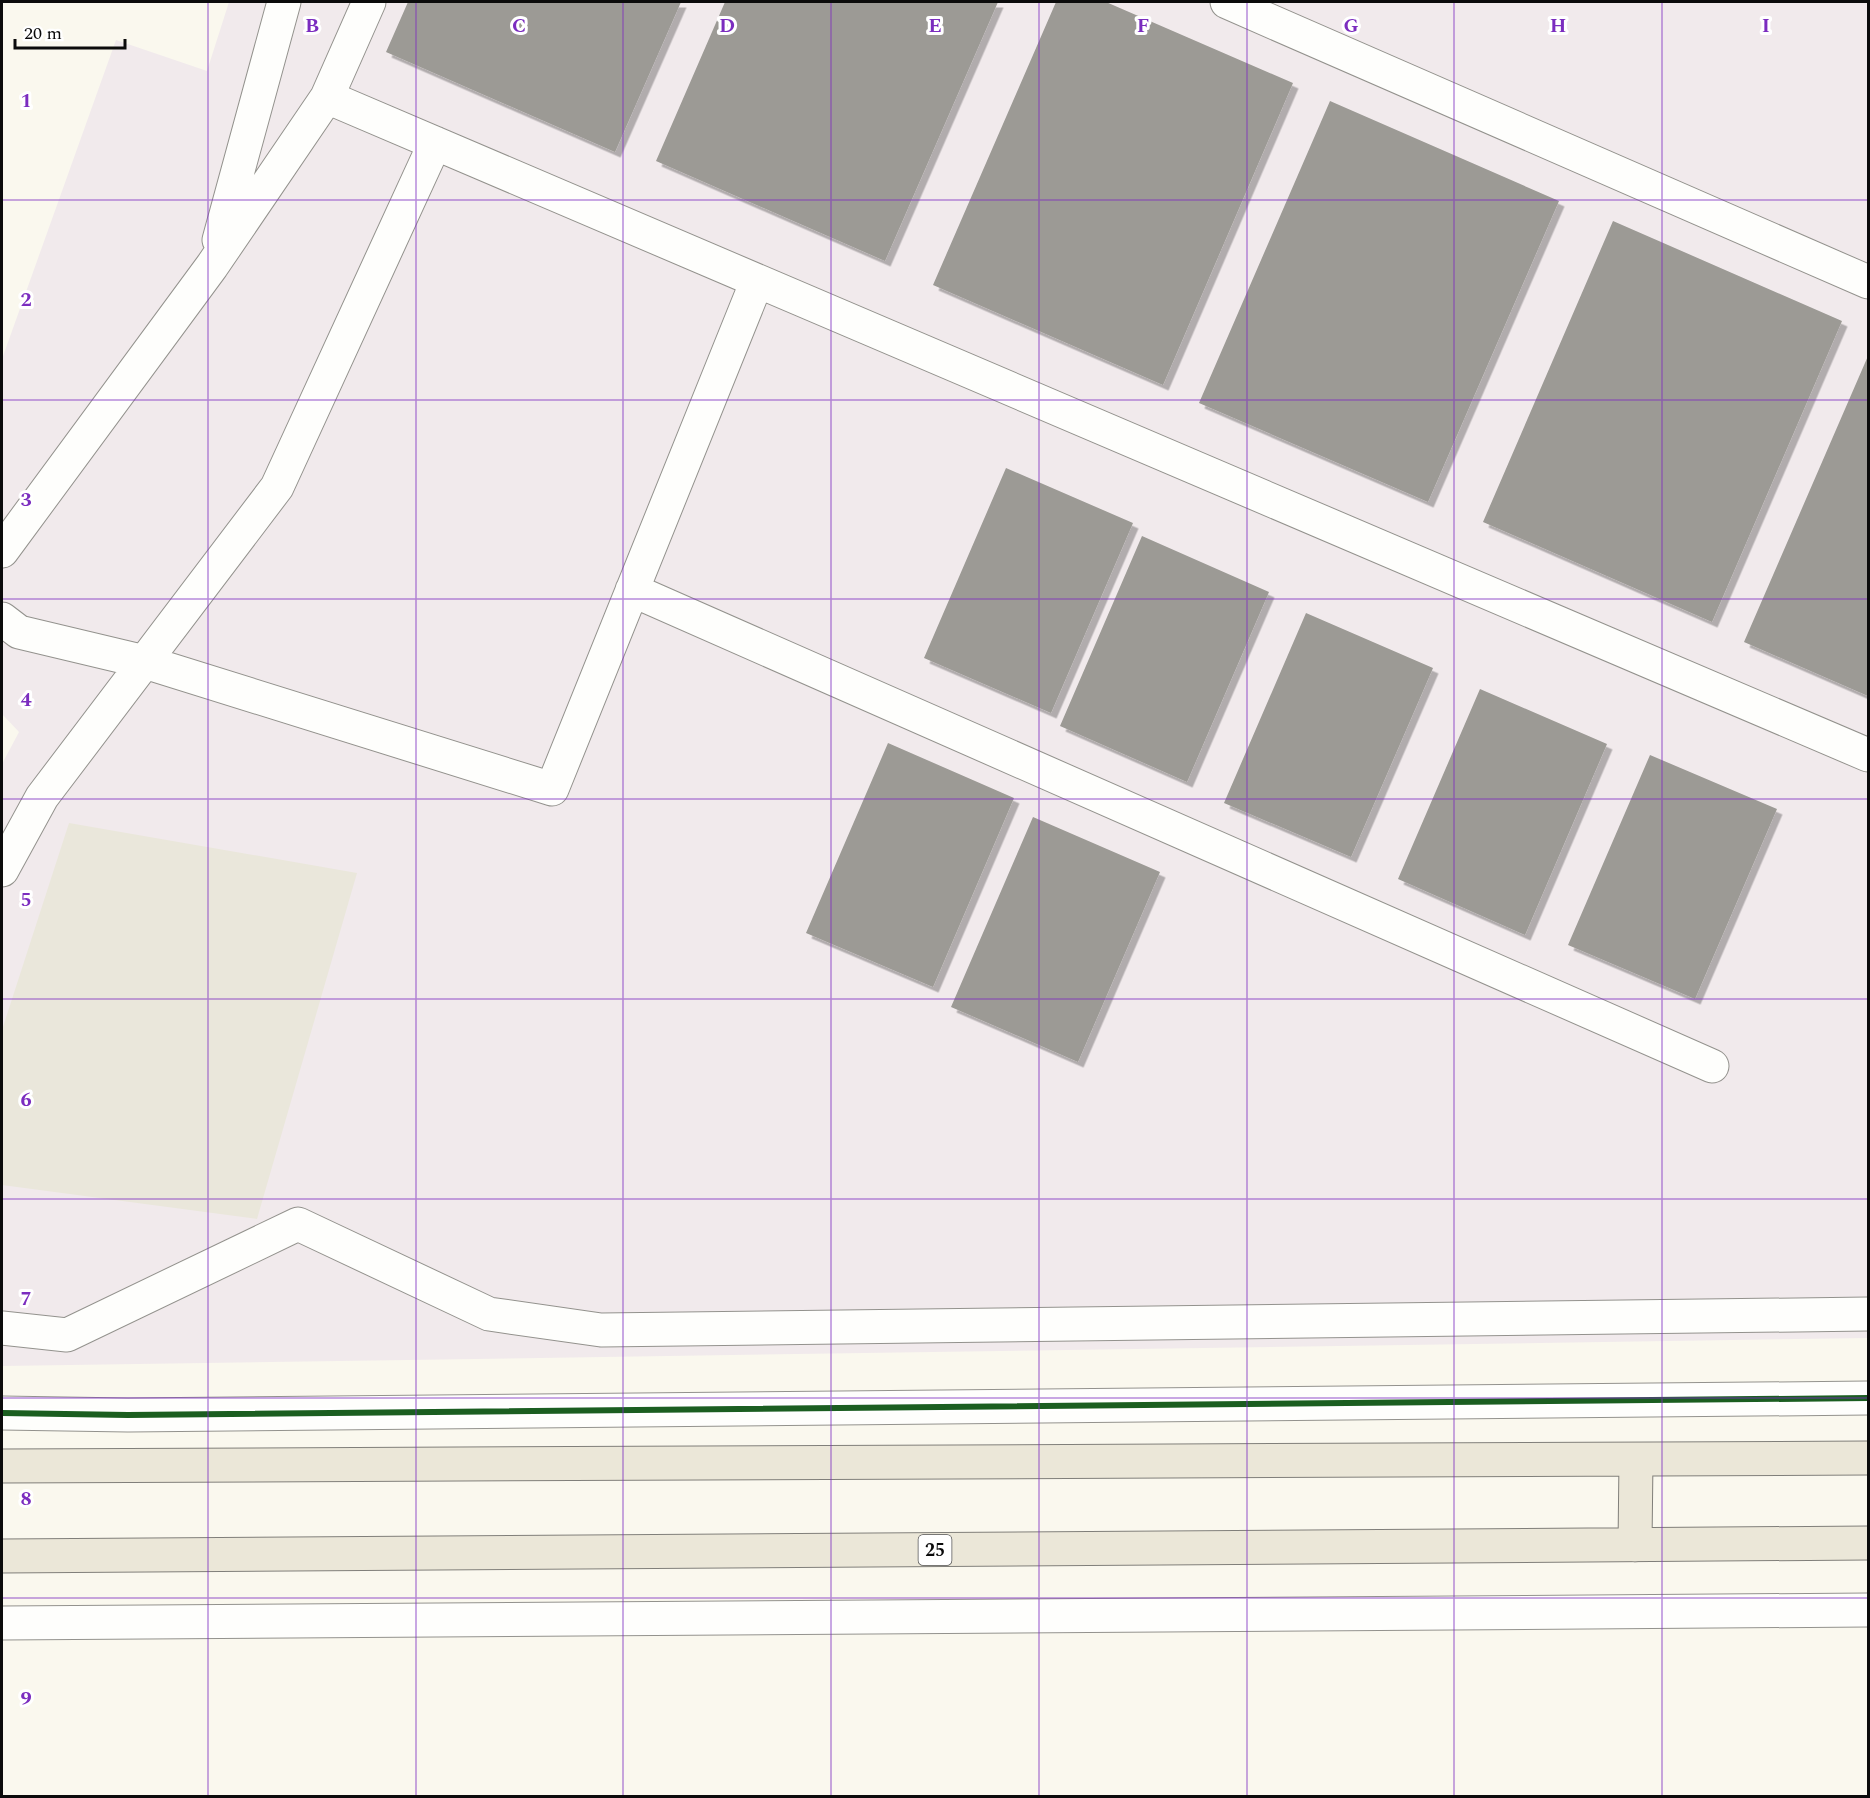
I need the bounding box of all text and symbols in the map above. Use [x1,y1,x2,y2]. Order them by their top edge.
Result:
text: B [305,11,319,41]
text: C [512,11,526,41]
text: D [719,11,735,41]
text: E [928,11,942,41]
text: F [1137,11,1149,41]
text: G [1343,11,1359,41]
text: H [1550,11,1566,41]
text: I [1762,11,1770,41]
scale bar [15,12,124,50]
text: 20 m [24,20,62,47]
text: 1 [20,86,32,116]
text: 2 [20,285,32,315]
text: 3 [20,485,32,515]
text: 4 [20,685,32,715]
text: 5 [20,885,32,915]
text: 6 [20,1085,32,1115]
text: 7 [20,1284,32,1314]
text: 8 [20,1484,32,1514]
road number: 25 [918,1535,952,1565]
text: 9 [20,1684,32,1714]

